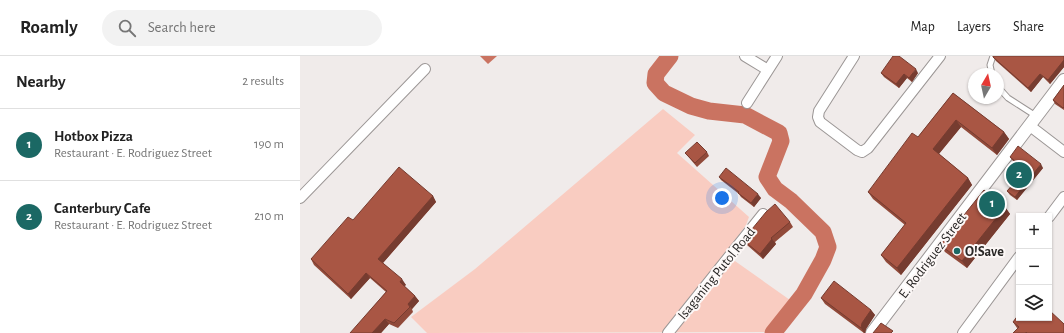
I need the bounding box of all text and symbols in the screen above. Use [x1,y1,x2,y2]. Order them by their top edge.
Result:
search box [102,10,382,46]
icon: search [116,17,138,39]
text: Roamly [20,18,78,37]
text: Search here [148,20,216,35]
text: Map [910,20,935,34]
text: Layers [957,20,991,34]
text: Share [1013,20,1044,34]
north arrow [968,68,1004,104]
text: Nearby [16,73,66,90]
text: 2 results [242,75,284,88]
text: Hotbox Pizza [54,129,133,144]
text: 1 [27,138,31,151]
text: 190 m [254,138,284,151]
text: Restaurant · E. Rodriguez Street [54,147,212,160]
pin: 2 [1006,160,1032,190]
your location [712,188,732,208]
pin: 1 [979,189,1005,219]
text: Canterbury Cafe [54,201,151,216]
text: 2 [26,210,32,223]
text: 210 m [254,210,284,223]
street label: E. Rodriguez Street [896,210,970,301]
map controls [1016,213,1052,321]
button: + [1016,213,1052,249]
text: Restaurant · E. Rodriguez Street [54,219,212,232]
street label: Isaganing Putol Road [675,225,758,322]
place label: O!Save [965,245,1004,259]
marker: O!Save [952,246,962,256]
button: − [1016,249,1052,285]
button: layers [1016,285,1052,321]

